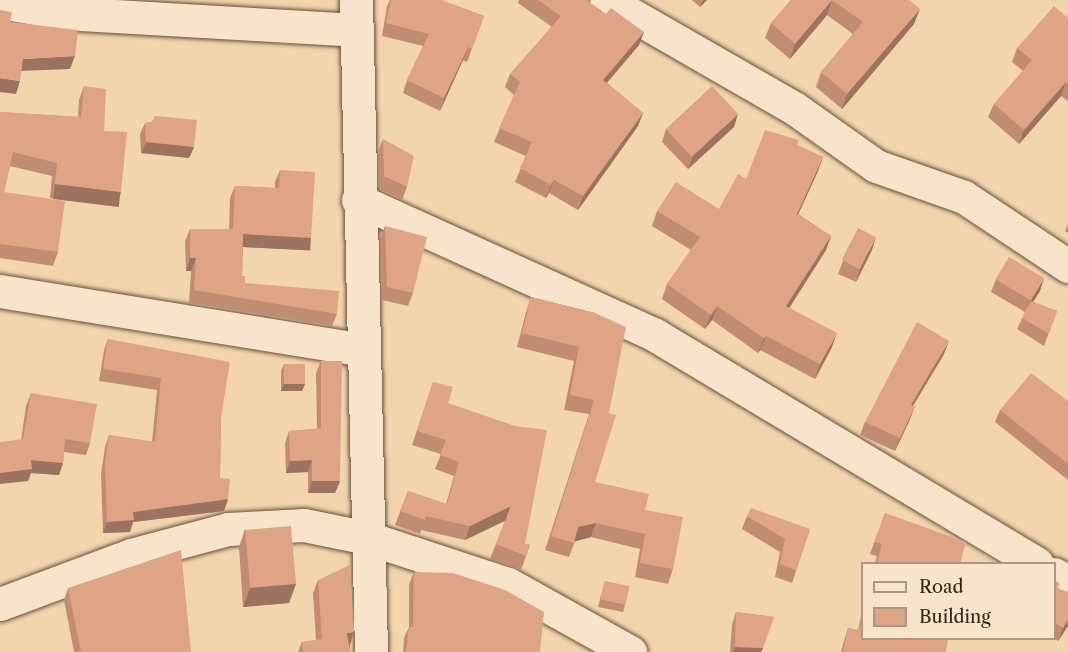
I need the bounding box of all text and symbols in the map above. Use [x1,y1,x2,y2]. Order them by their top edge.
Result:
legend [861,562,1056,640]
text: Road [919,576,964,598]
text: Building [919,606,991,628]

